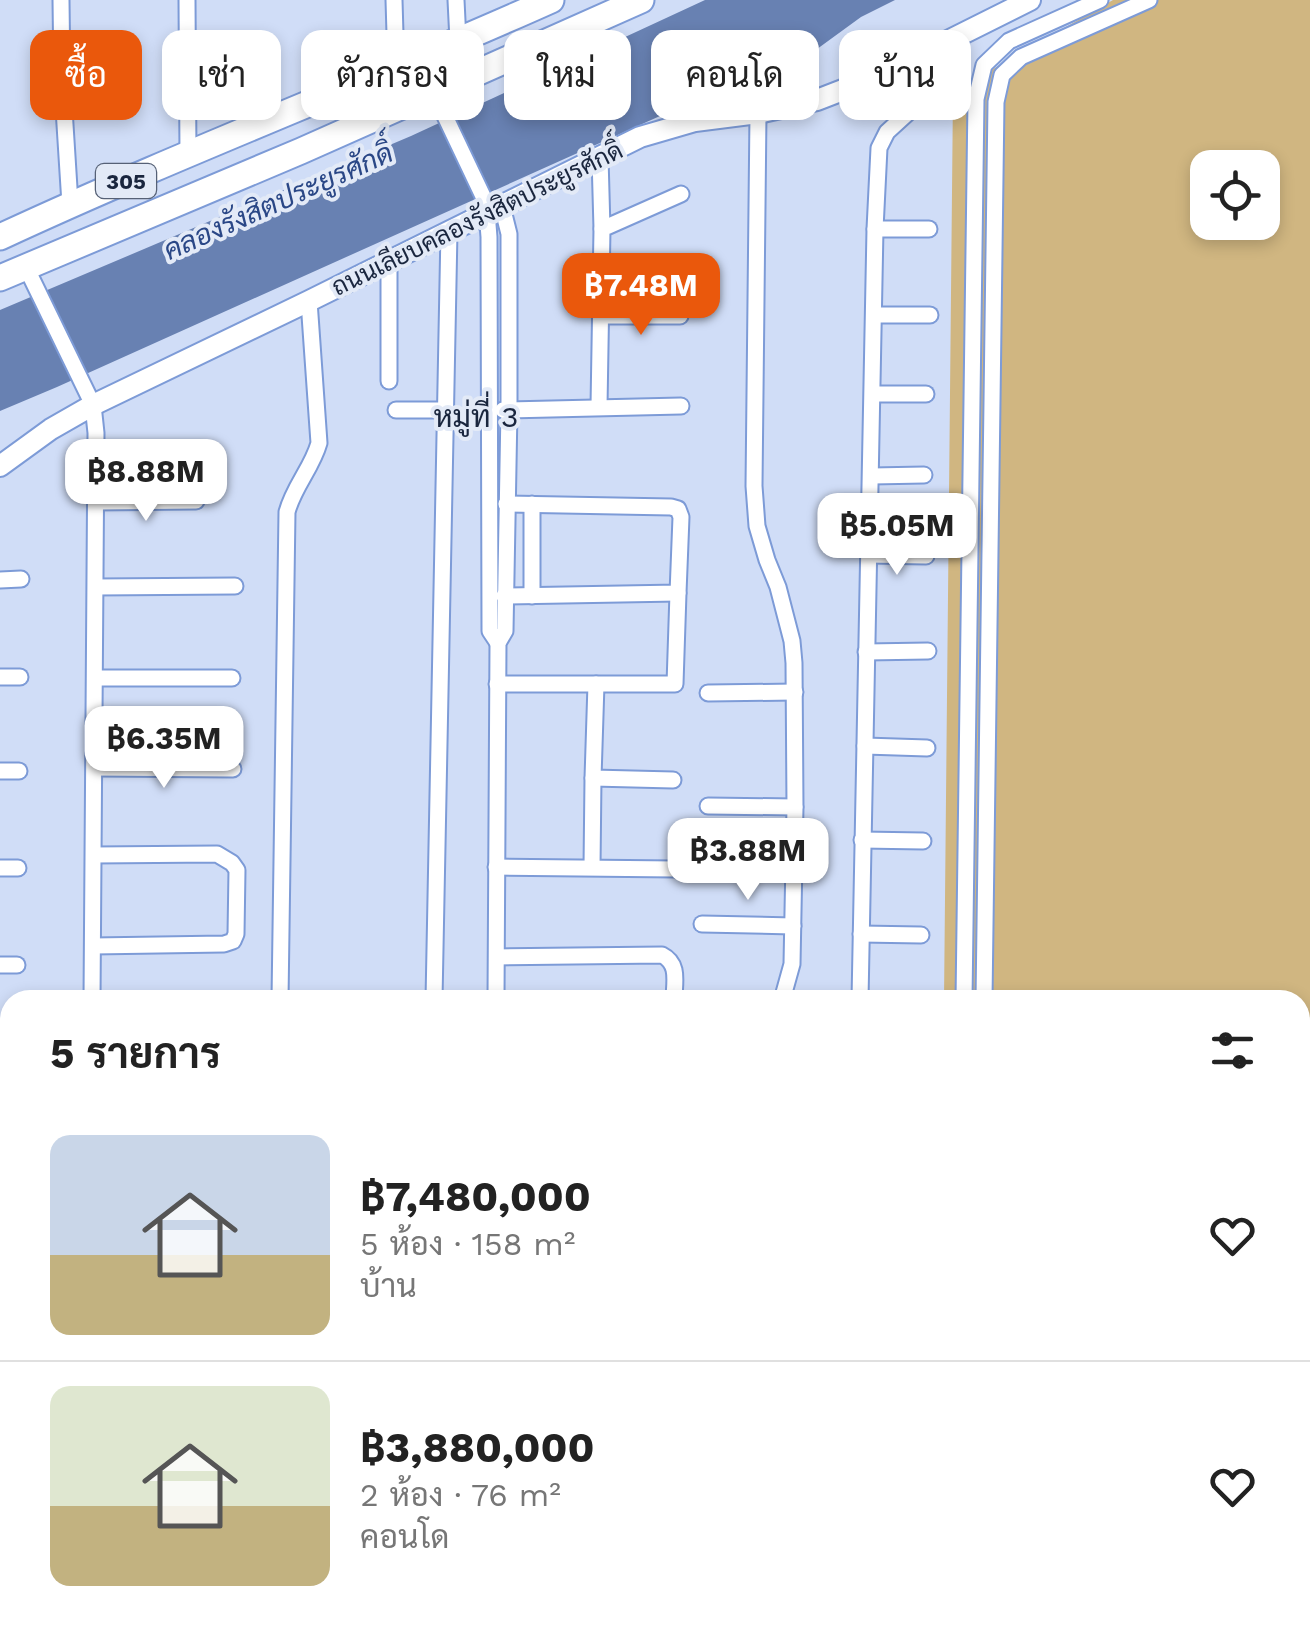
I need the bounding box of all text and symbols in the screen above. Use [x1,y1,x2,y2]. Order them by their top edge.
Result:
chip: ซื้อ [30,30,142,120]
chip: เช่า [162,30,281,120]
chip: ตัวกรอง [301,30,484,120]
chip: ใหม่ [504,30,631,120]
chip: คอนโด [651,30,819,120]
chip: บ้าน [839,30,971,120]
water label: คลองรังสิตประยูรศักดิ์ [155,127,403,270]
street label: ถนนเลียบคลองรังสิตประยูรศักดิ์ [323,127,629,304]
map controls [1190,150,1280,240]
button: locate [1190,150,1280,240]
road number: 305 [96,164,156,198]
pin: ฿7.48M [560,253,722,338]
text: ฿7.48M [584,266,698,304]
district label: หมู่ที่ 3 [434,391,518,437]
pin: ฿8.88M [65,439,227,524]
text: ฿8.88M [87,452,205,490]
pin: ฿5.05M [816,493,978,578]
text: ฿5.05M [839,506,955,544]
pin: ฿6.35M [83,706,245,791]
text: ฿6.35M [106,719,222,757]
pin: ฿3.88M [667,818,829,903]
text: ฿3.88M [690,831,806,869]
icon: filters [1205,1023,1260,1078]
text: 5 รายการ [50,1029,221,1078]
text: ฿7,480,000 [360,1172,591,1221]
icon: home [130,1175,250,1295]
icon: heart [1205,1208,1260,1263]
text: 5 ห้อง · 158 m² [360,1225,576,1263]
text: บ้าน [360,1267,417,1305]
text: ฿3,880,000 [360,1423,595,1472]
icon: home [130,1426,250,1546]
icon: heart [1205,1459,1260,1514]
text: 2 ห้อง · 76 m² [360,1476,561,1514]
text: คอนโด [360,1518,450,1556]

